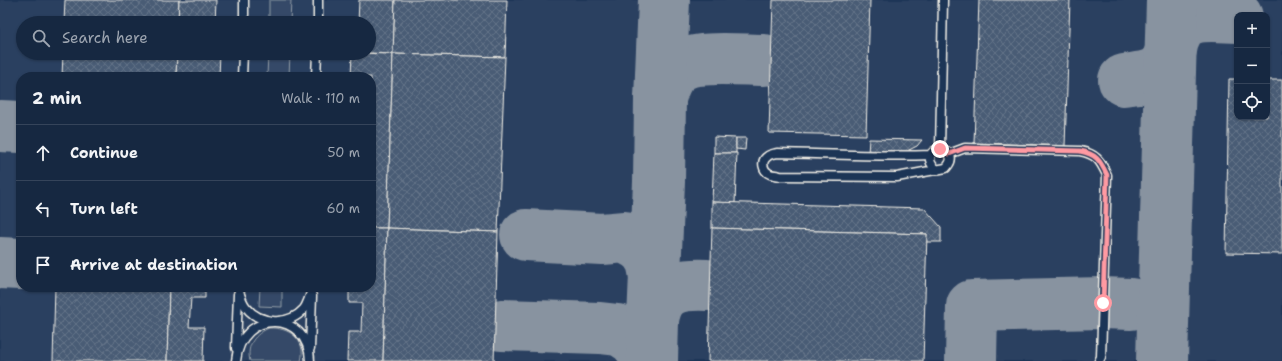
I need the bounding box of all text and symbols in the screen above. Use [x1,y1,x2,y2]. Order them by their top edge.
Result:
map controls [1234,12,1270,120]
button: + [1234,12,1270,48]
search box [16,16,376,60]
icon: search [30,27,52,49]
text: Search here [62,28,148,48]
button: − [1234,48,1270,84]
button: locate [1234,84,1270,120]
text: 2 min [32,87,82,109]
text: Walk · 110 m [281,90,360,107]
route end [931,140,949,158]
icon: ahead [32,142,54,164]
text: Continue [70,143,138,163]
text: 50 m [327,144,360,161]
icon: left [32,198,54,220]
text: Turn left [70,199,138,219]
text: 60 m [327,200,360,217]
icon: arrive [32,254,54,276]
text: Arrive at destination [70,255,238,275]
route start [1094,294,1112,312]

